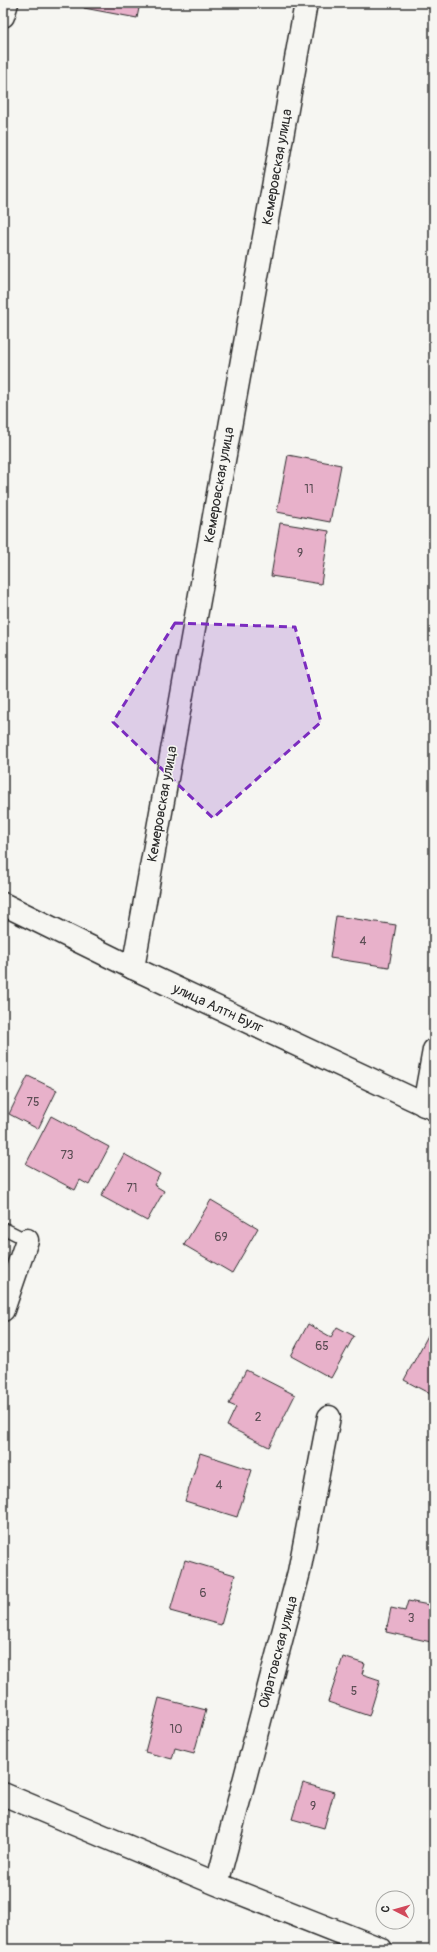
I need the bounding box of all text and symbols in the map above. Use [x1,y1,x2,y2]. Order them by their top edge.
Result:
street label: Кемеровская улица [258,108,296,226]
street label: Кемеровская улица [200,426,238,544]
house number: 11 [304,482,314,497]
house number: 9 [297,546,303,561]
street label: Кемеровская улица [143,745,181,863]
house number: 4 [360,934,367,949]
street label: улица Алтн Булг [169,979,266,1036]
house number: 75 [27,1095,39,1110]
house number: 73 [60,1148,74,1163]
house number: 71 [126,1181,138,1196]
house number: 69 [214,1230,228,1245]
house number: 65 [315,1339,329,1354]
house number: 2 [255,1410,262,1425]
house number: 4 [216,1478,223,1493]
house number: 6 [200,1586,207,1601]
street label: Ойратовская улица [255,1594,301,1710]
house number: 3 [408,1611,415,1626]
house number: 5 [351,1684,357,1699]
house number: 10 [170,1722,182,1737]
house number: 9 [310,1799,316,1814]
north arrow [375,1890,415,1930]
text: С [379,1905,392,1913]

